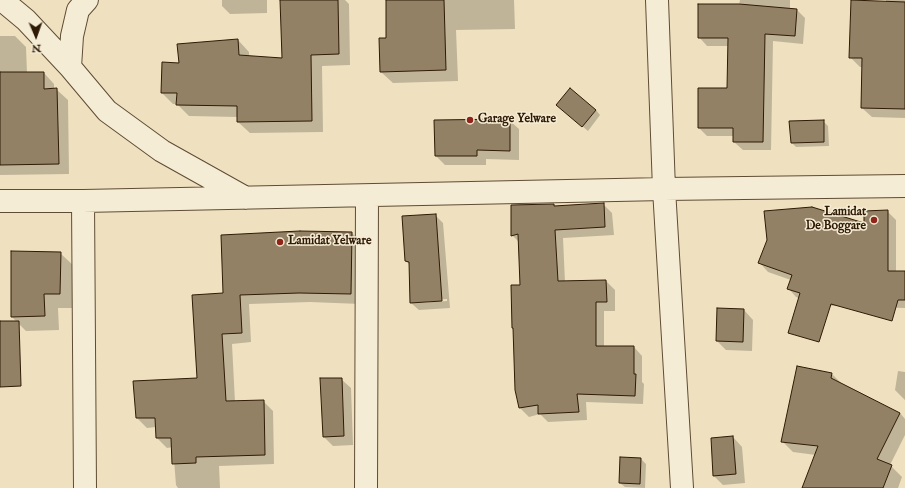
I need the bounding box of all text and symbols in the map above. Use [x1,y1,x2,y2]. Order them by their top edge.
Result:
north arrow [16,16,56,56]
text: N [31,41,41,55]
place label: Garage Yelware [478,113,556,127]
marker: Garage Yelware [465,115,475,125]
place label: Lamidat De Boggare [806,206,866,234]
marker: Lamidat De Boggare [869,215,879,225]
place label: Lamidat Yelware [288,235,371,249]
marker: Lamidat Yelware [275,237,285,247]

